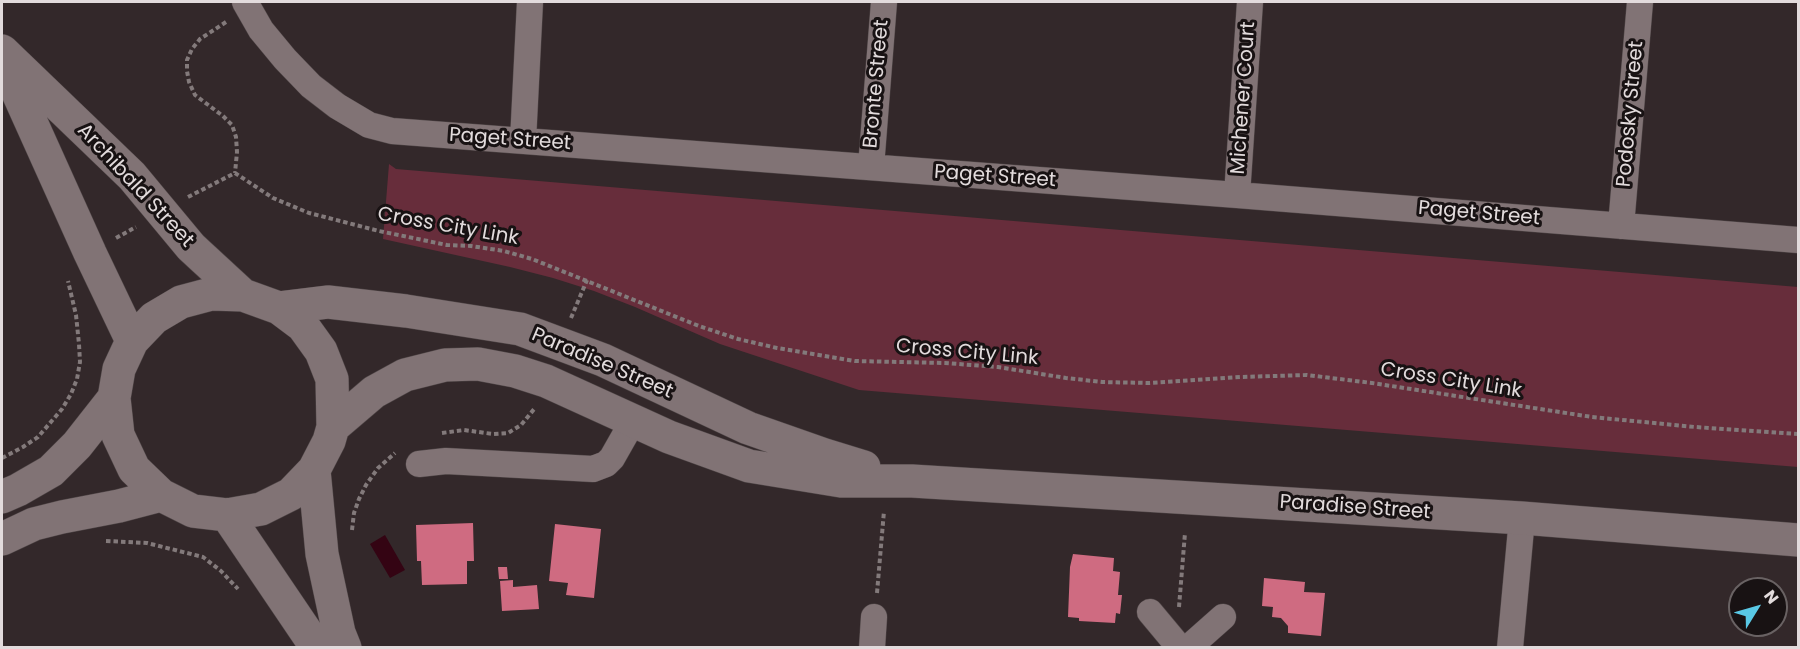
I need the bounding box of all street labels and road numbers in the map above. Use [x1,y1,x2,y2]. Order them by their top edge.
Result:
street label: Bronte Street [859,19,895,149]
street label: Michener Court [1227,21,1261,175]
street label: Podosky Street [1613,40,1649,188]
street label: Archibald Street [72,119,198,253]
street label: Paget Street [448,124,572,156]
street label: Paget Street [933,161,1057,193]
street label: Paget Street [1417,197,1541,231]
street label: Cross City Link [376,203,520,251]
street label: Paradise Street [528,323,676,405]
street label: Cross City Link [895,335,1039,371]
street label: Cross City Link [1379,358,1523,404]
street label: Paradise Street [1279,491,1431,525]

